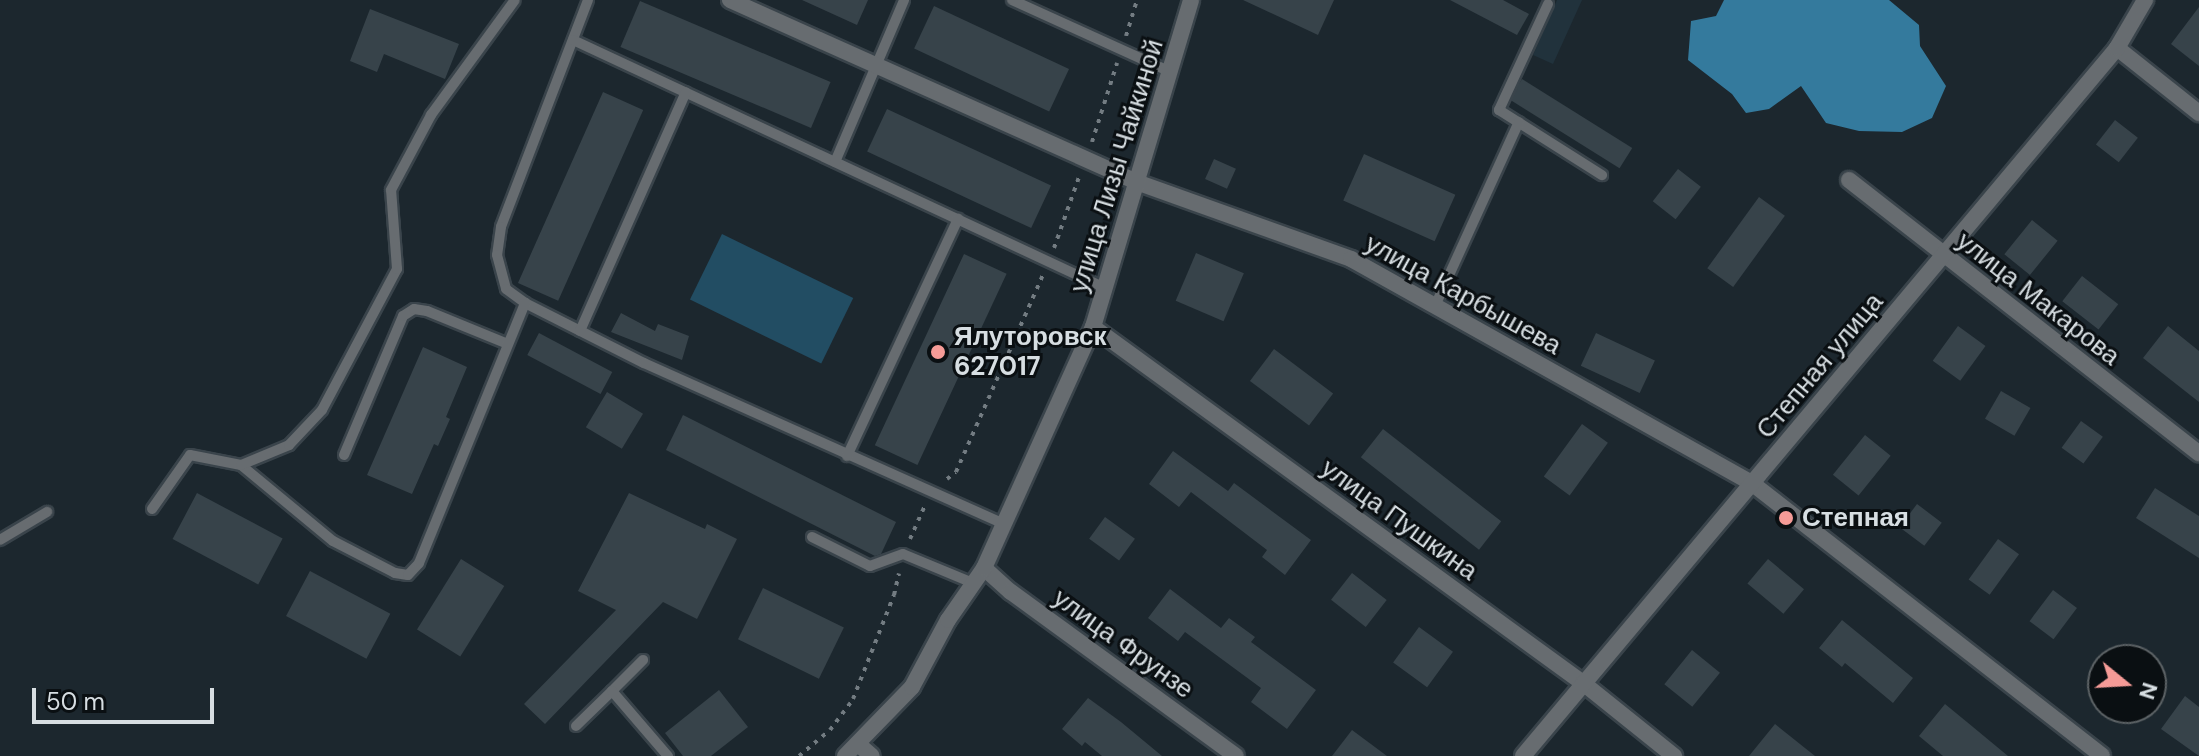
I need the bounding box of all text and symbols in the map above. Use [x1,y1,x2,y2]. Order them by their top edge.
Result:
street label: улица Лизы Чайкиной [1064,36,1170,296]
street label: улица Макарова [1950,226,2126,372]
street label: улица Карбышева [1360,228,1566,362]
street label: Степная улица [1750,287,1890,445]
place label: Ялуторовск 627017 [954,321,1106,382]
marker: Ялуторовск 627017 [929,343,947,361]
street label: улица Пушкина [1315,453,1483,587]
place label: Степная [1802,502,1909,534]
marker: Степная [1777,509,1795,527]
street label: улица Фрунзе [1047,583,1199,705]
north arrow [2087,644,2167,724]
scale bar [36,672,218,722]
text: N [2132,679,2165,703]
text: 50 m [46,686,105,717]

